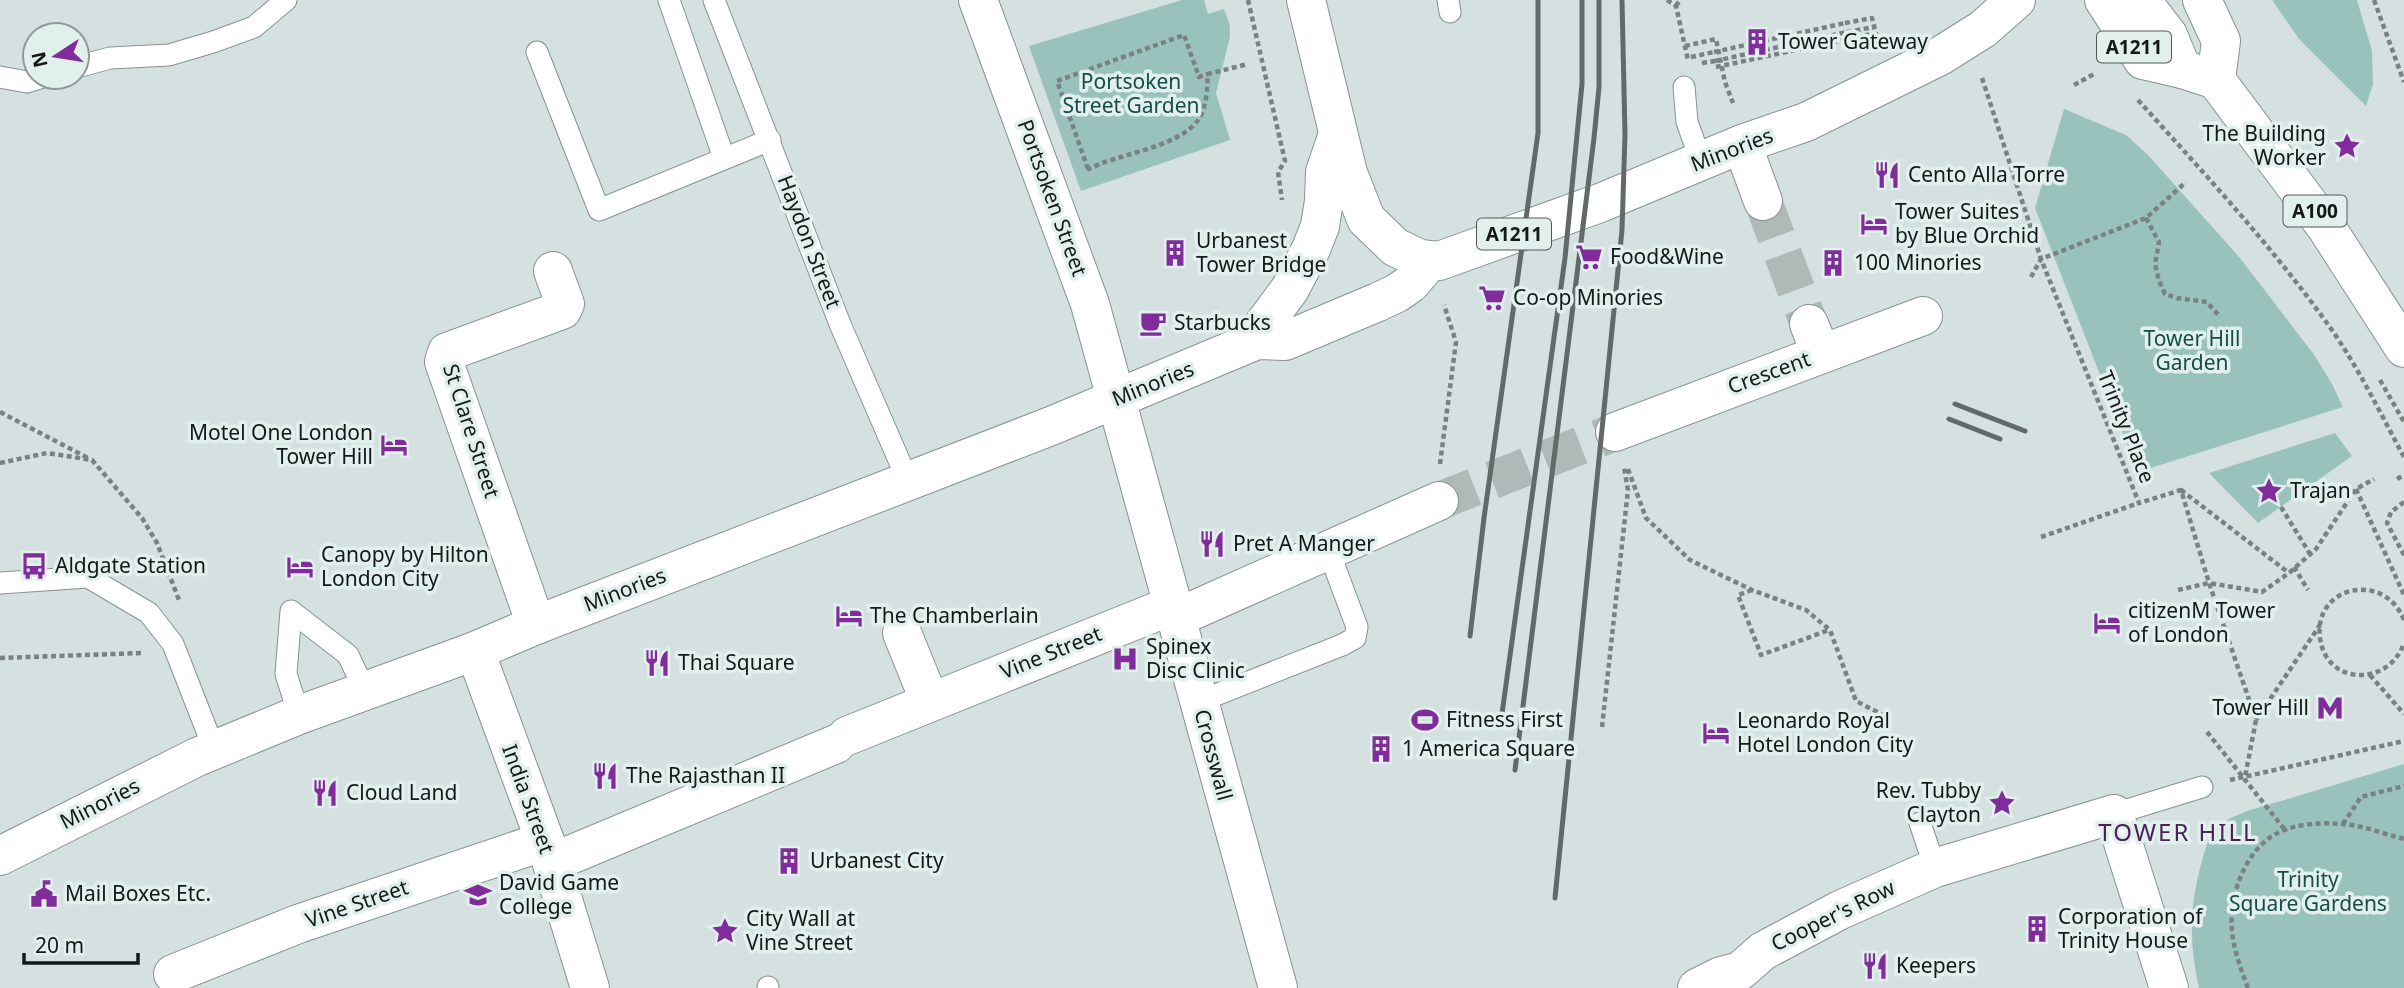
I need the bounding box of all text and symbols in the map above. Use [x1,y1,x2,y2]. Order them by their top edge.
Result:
north arrow [21,21,91,91]
building icon: Tower Gateway [1742,27,1772,57]
place label: Tower Gateway [1778,27,1928,55]
road number: A1211 [2097,32,2171,62]
text: N [25,49,54,70]
park label: Portsoken Street Garden [1062,67,1200,119]
street label: Portsoken Street [1012,116,1094,280]
place label: The Building Worker [2202,119,2326,171]
street label: Minories [1686,121,1777,178]
place icon: The Building Worker [2332,131,2362,161]
restaurant icon: Cento Alla Torre [1872,160,1902,190]
place label: Cento Alla Torre [1908,160,2065,188]
street label: Haydon Street [772,171,848,313]
road number: A100 [2284,196,2346,226]
place label: Tower Suites by Blue Orchid [1895,197,2039,249]
hotel icon: Tower Suites by Blue Orchid [1859,209,1889,239]
road number: A1211 [1477,218,1551,250]
place label: Urbanest Tower Bridge [1196,226,1326,278]
building icon: Urbanest Tower Bridge [1160,238,1190,268]
supermarket icon: Food&Wine [1574,242,1604,272]
place label: Food&Wine [1610,242,1724,270]
building icon: 100 Minories [1818,248,1848,278]
place label: 100 Minories [1854,248,1982,276]
supermarket icon: Co-op Minories [1477,283,1507,313]
place label: Co-op Minories [1513,283,1663,311]
cafe icon: Starbucks [1138,308,1168,338]
place label: Starbucks [1174,308,1271,336]
park label: Tower Hill Garden [2144,324,2240,376]
street label: Crescent [1723,344,1814,400]
street label: Minories [1107,354,1198,412]
street label: St Clare Street [437,360,507,502]
street label: Trinity Place [2092,366,2162,487]
place label: Motel One London Tower Hill [189,418,373,470]
hotel icon: Motel One London Tower Hill [379,430,409,460]
place icon: Trajan [2254,476,2284,506]
place label: Trajan [2290,476,2351,504]
restaurant icon: Pret A Manger [1197,529,1227,559]
place label: Pret A Manger [1233,529,1375,557]
place label: Canopy by Hilton London City [321,540,489,592]
bus stop icon: Aldgate Station [19,551,49,581]
place label: Aldgate Station [55,551,206,579]
hotel icon: Canopy by Hilton London City [285,552,315,582]
street label: Minories [579,561,670,618]
place label: citizenM Tower of London [2128,596,2276,648]
hotel icon: The Chamberlain [834,601,864,631]
place label: The Chamberlain [870,601,1039,629]
hotel icon: citizenM Tower of London [2092,608,2122,638]
street label: Vine Street [996,619,1106,685]
place label: Spinex Disc Clinic [1146,632,1245,684]
hospital icon: Spinex Disc Clinic [1110,644,1140,674]
restaurant icon: Thai Square [642,648,672,678]
place label: Thai Square [678,648,795,676]
place label: Tower Hill [2212,693,2309,721]
metro station icon: Tower Hill [2315,693,2345,723]
sports icon: Fitness First [1410,705,1440,735]
place label: Fitness First [1446,705,1563,733]
street label: Crosswall [1188,706,1240,804]
place label: Leonardo Royal Hotel London City [1737,706,1914,758]
hotel icon: Leonardo Royal Hotel London City [1701,718,1731,748]
building icon: 1 America Square [1366,734,1396,764]
place label: 1 America Square [1402,734,1575,762]
street label: India Street [496,740,562,858]
restaurant icon: The Rajasthan II [590,761,620,791]
place label: The Rajasthan II [626,761,785,789]
street label: Minories [55,771,144,835]
place label: Rev. Tubby Clayton [1876,776,1981,828]
restaurant icon: Cloud Land [310,778,340,808]
place label: Cloud Land [346,778,457,806]
place icon: Rev. Tubby Clayton [1987,788,2017,818]
district label: TOWER HILL [2098,815,2258,848]
building icon: Urbanest City [774,846,804,876]
place label: Urbanest City [810,846,944,874]
park label: Trinity Square Gardens [2229,865,2387,917]
place label: David Game College [499,868,619,920]
street label: Vine Street [302,872,412,934]
street label: Cooper's Row [1766,873,1900,957]
public building icon: Mail Boxes Etc. [29,879,59,909]
place label: Mail Boxes Etc. [65,879,211,907]
school or university icon: David Game College [463,880,493,910]
place label: Corporation of Trinity House [2058,902,2204,954]
place label: City Wall at Vine Street [746,904,855,956]
building icon: Corporation of Trinity House [2022,914,2052,944]
place icon: City Wall at Vine Street [710,916,740,946]
scale bar [24,922,138,966]
text: 20 m [35,931,84,959]
restaurant icon: Keepers [1860,951,1890,981]
place label: Keepers [1896,951,1976,979]

